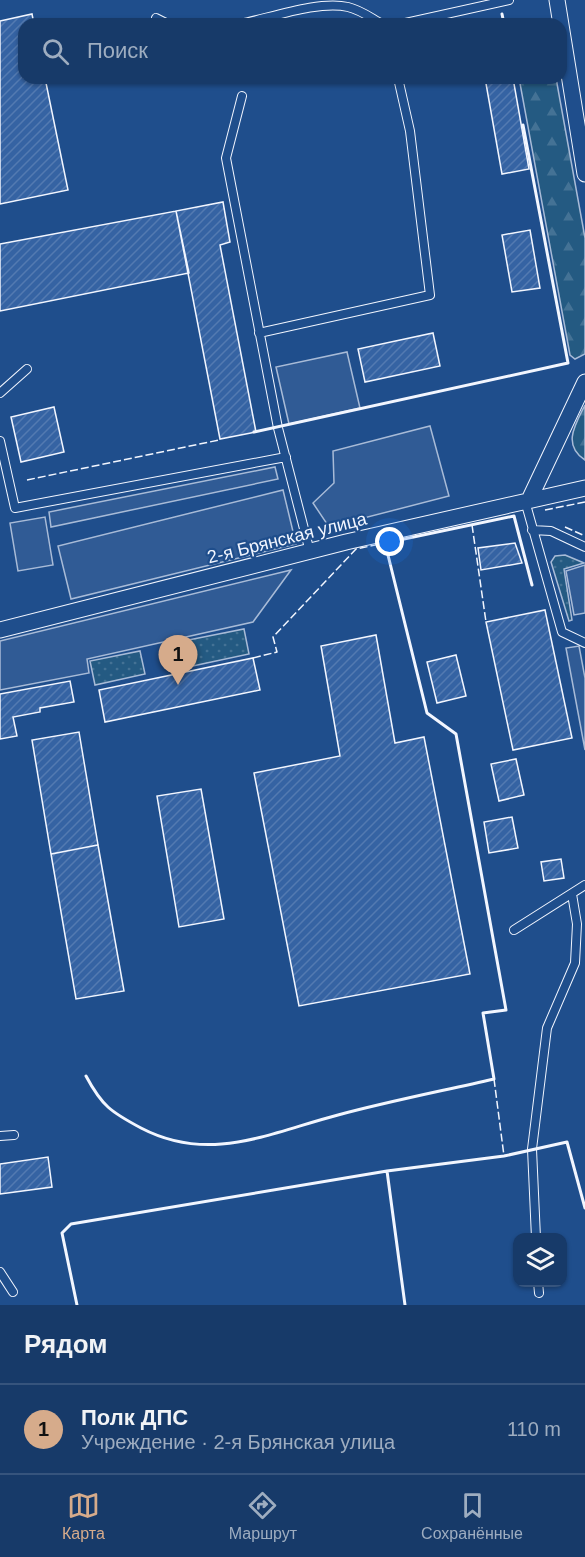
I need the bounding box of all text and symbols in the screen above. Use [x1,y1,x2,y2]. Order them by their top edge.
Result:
search box [18,18,567,84]
icon: search [39,35,72,68]
text: Поиск [87,38,148,63]
street label: 2-я Брянская улица [205,508,370,567]
your location [375,527,404,556]
pin: 1 [158,636,198,685]
map controls [513,1233,567,1287]
button: layers [513,1233,567,1287]
text: Рядом [24,1329,107,1359]
text: Полк ДПС [81,1405,188,1430]
text: 1 [38,1418,49,1440]
text: 110 m [507,1418,561,1440]
text: Учреждение · 2-я Брянская улица [81,1431,395,1453]
tab: Карта [62,1489,105,1543]
tab: Маршрут [229,1489,297,1543]
tab: Сохранённые [421,1489,523,1543]

